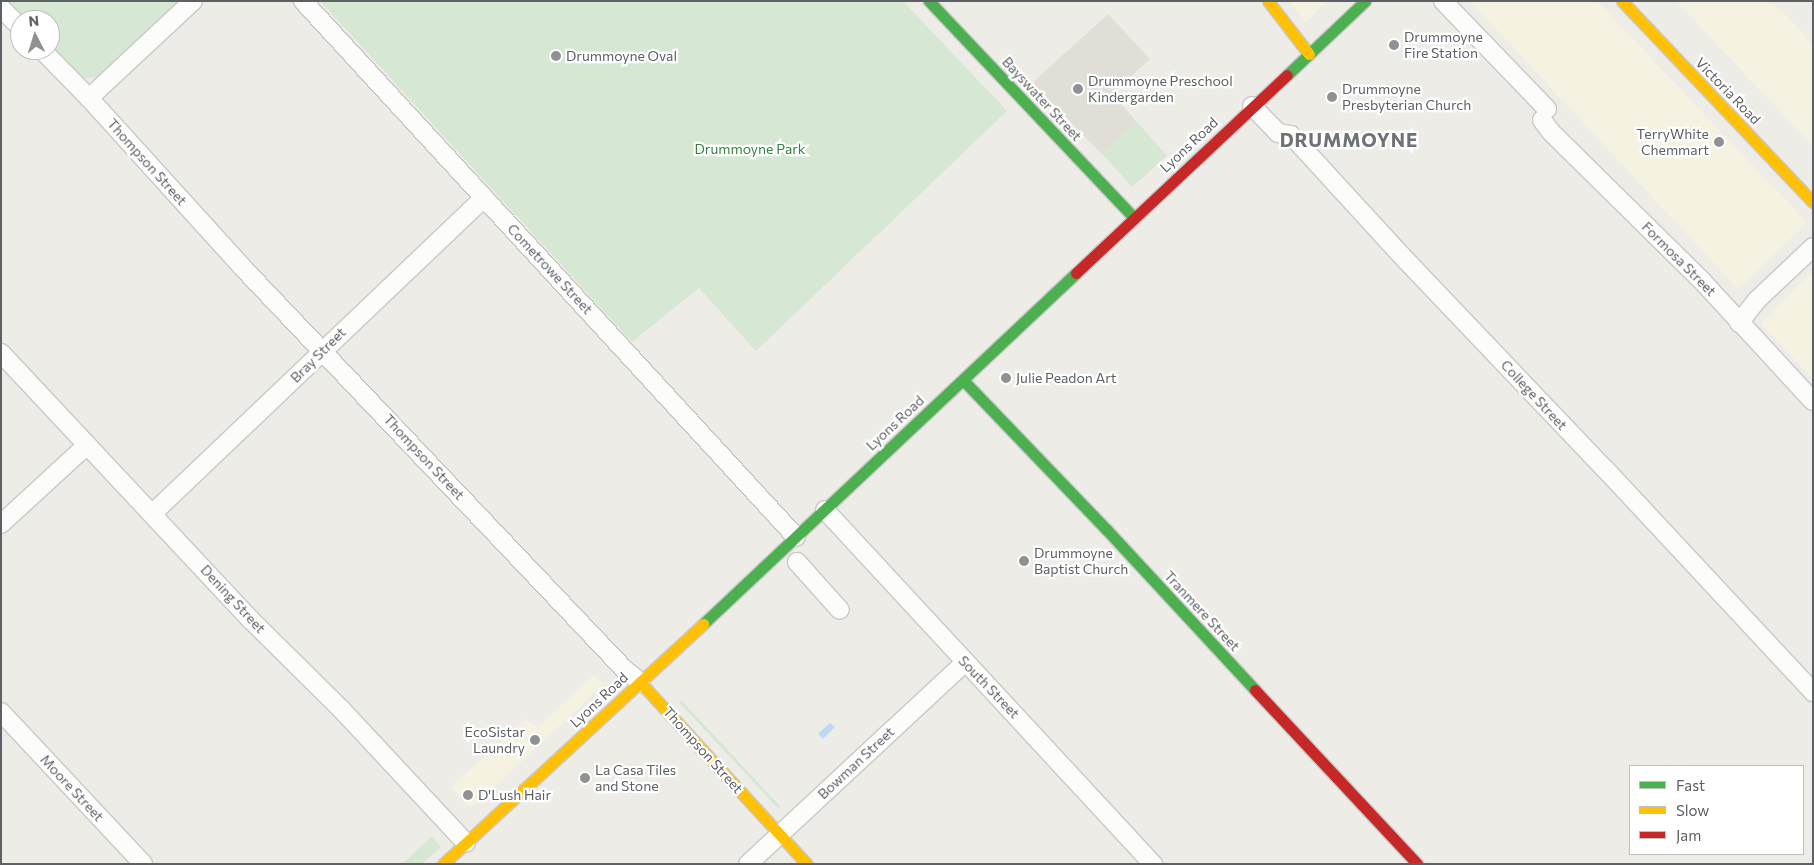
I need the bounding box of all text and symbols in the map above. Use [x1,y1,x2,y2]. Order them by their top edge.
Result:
north arrow [10,10,60,60]
text: N [28,12,40,29]
place label: Drummoyne Fire Station [1404,29,1483,62]
marker: Drummoyne Fire Station [1388,39,1400,51]
place label: Drummoyne Oval [566,48,677,64]
marker: Drummoyne Oval [550,50,562,62]
street label: Bayswater Street [999,53,1085,145]
street label: Victoria Road [1692,54,1764,128]
place label: Drummoyne Preschool Kindergarden [1088,73,1233,105]
place label: Drummoyne Presbyterian Church [1342,81,1471,114]
marker: Drummoyne Preschool Kindergarden [1072,83,1084,95]
marker: Drummoyne Presbyterian Church [1326,91,1338,103]
street label: Lyons Road [1157,114,1221,176]
street label: Thompson Street [104,115,190,209]
place label: TerryWhite Chemmart [1636,126,1709,158]
district label: DRUMMOYNE [1279,129,1419,151]
marker: TerryWhite Chemmart [1713,136,1725,148]
park label: Drummoyne Park [695,141,805,157]
street label: Formosa Street [1638,218,1720,300]
street label: Cometrowe Street [504,220,596,318]
street label: Bray Street [287,324,349,386]
street label: College Street [1497,357,1571,433]
place label: Julie Peadon Art [1016,370,1117,386]
marker: Julie Peadon Art [1000,372,1012,384]
street label: Lyons Road [863,392,927,454]
street label: Thompson Street [380,411,468,503]
place label: Drummoyne Baptist Church [1034,545,1128,578]
marker: Drummoyne Baptist Church [1018,555,1030,567]
street label: Dening Street [197,561,269,637]
street label: Tranmere Street [1161,568,1243,654]
street label: South Street [955,652,1023,722]
street label: Lyons Road [567,669,631,731]
street label: Thompson Street [660,703,746,797]
street label: Bowman Street [814,723,898,803]
place label: EcoSistar Laundry [465,724,525,756]
marker: EcoSistar Laundry [529,734,541,746]
street label: Moore Street [37,751,107,825]
place label: La Casa Tiles and Stone [595,762,676,794]
legend [1629,765,1804,855]
marker: La Casa Tiles and Stone [579,772,591,784]
text: Fast [1676,776,1705,794]
place label: D'Lush Hair [478,787,551,803]
marker: D'Lush Hair [462,789,474,801]
text: Slow [1676,801,1709,819]
text: Jam [1676,826,1701,844]

